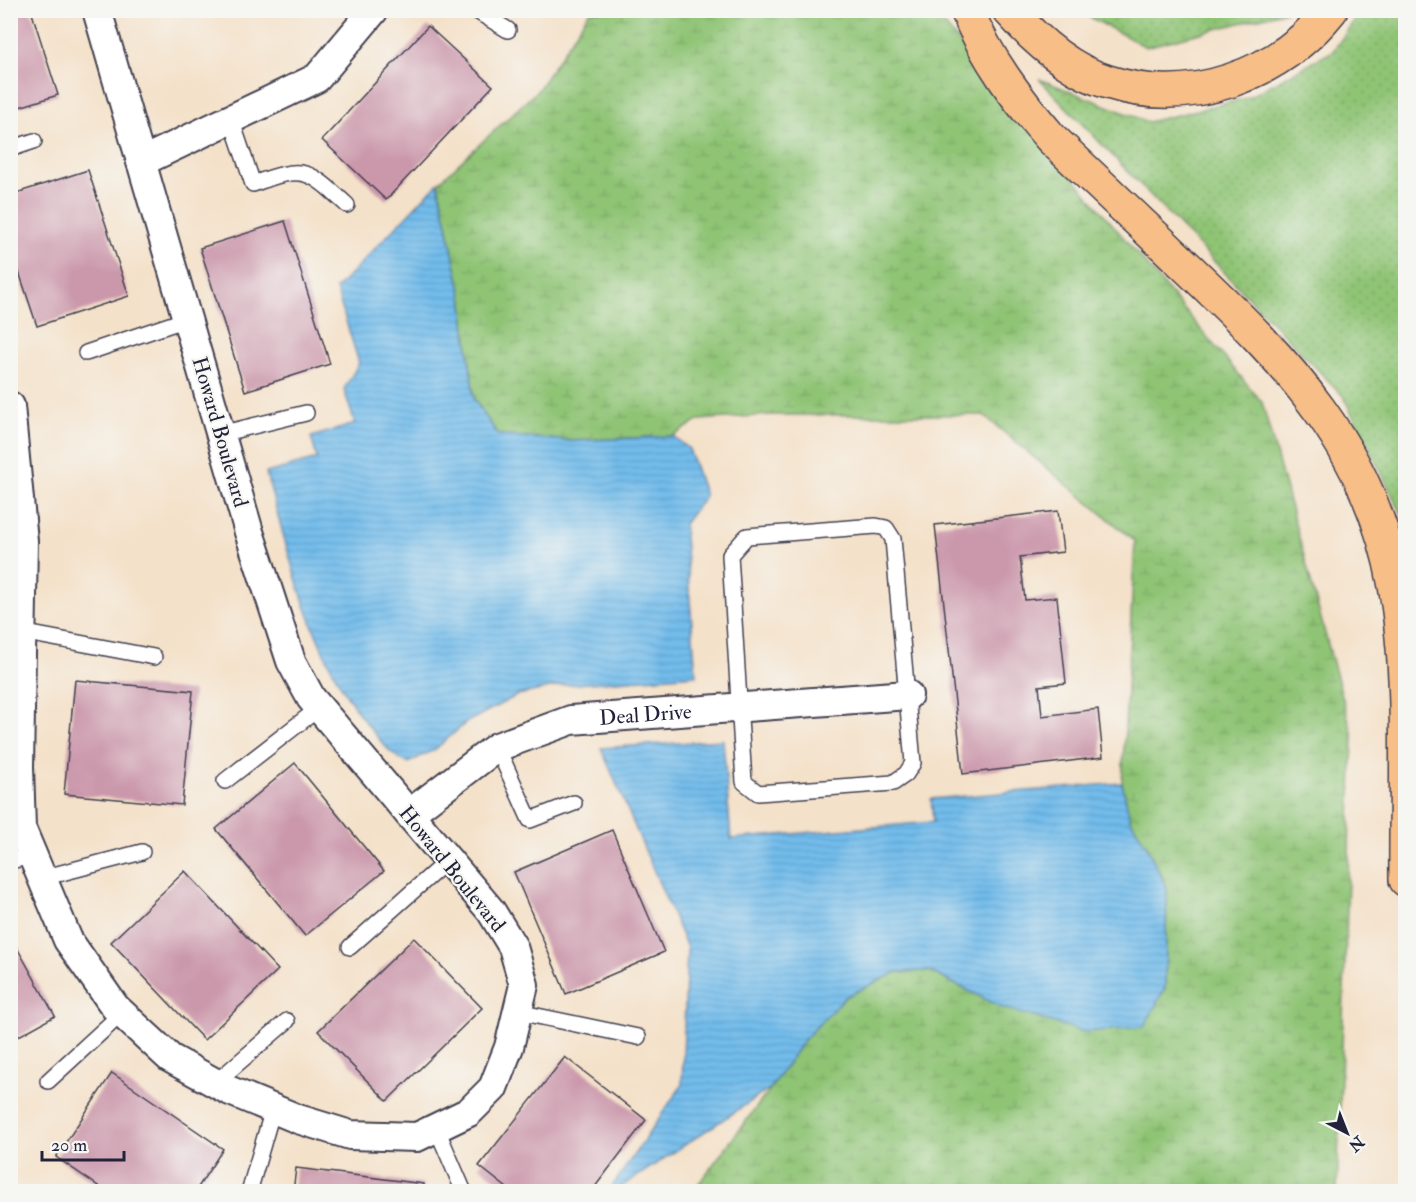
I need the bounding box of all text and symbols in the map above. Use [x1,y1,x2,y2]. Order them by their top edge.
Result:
street label: Howard Boulevard [186,354,255,511]
street label: Deal Drive [598,698,693,731]
street label: Howard Boulevard [393,800,512,938]
north arrow [1317,1103,1377,1163]
scale bar [42,1124,124,1162]
text: N [1344,1131,1369,1156]
text: 20 m [51,1134,87,1157]

